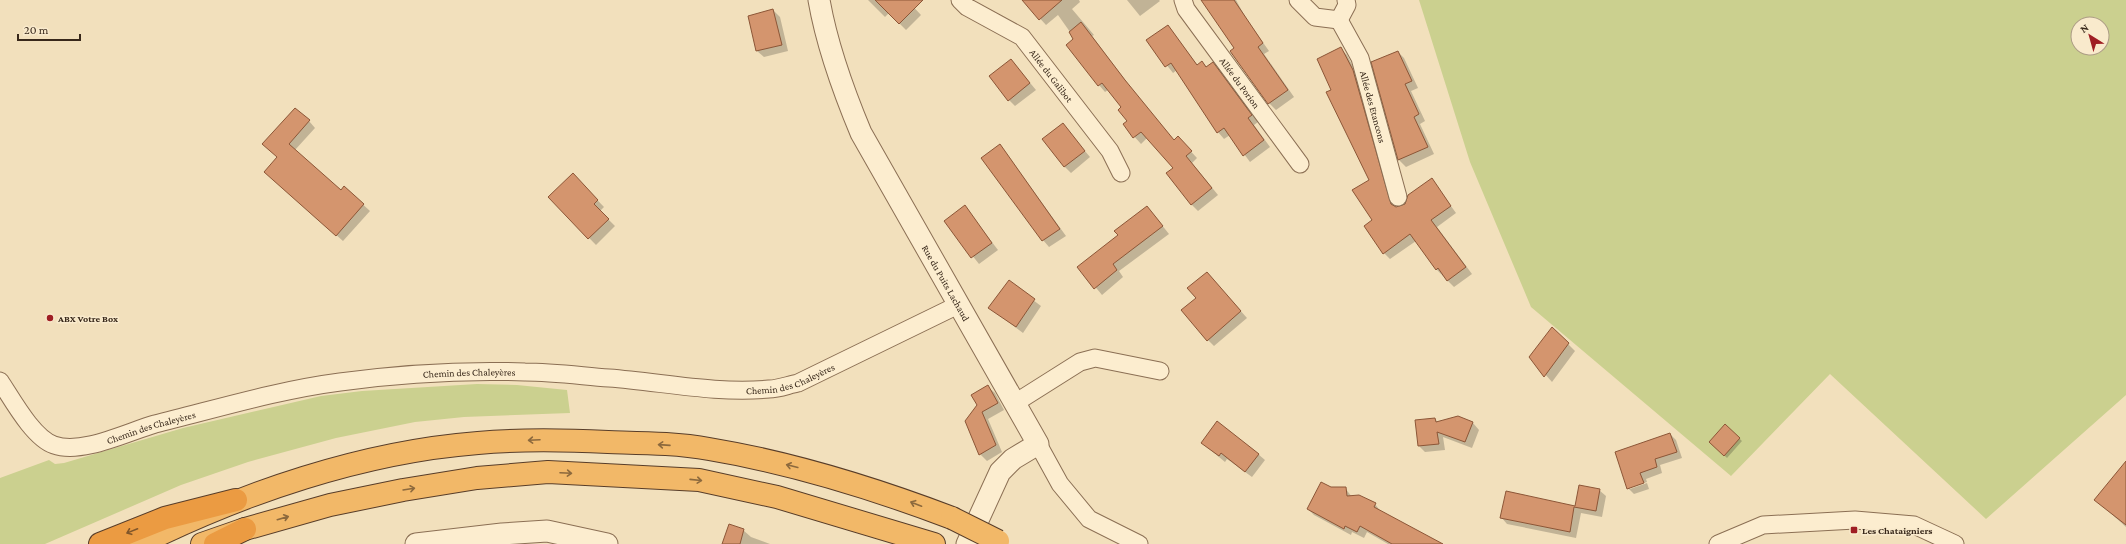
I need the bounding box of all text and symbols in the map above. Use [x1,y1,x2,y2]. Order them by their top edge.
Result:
scale bar [18,16,80,42]
north arrow [2070,16,2110,56]
text: N [2077,21,2091,35]
text: 20 m [24,23,49,37]
street label: Allée du Galibot [1028,47,1076,104]
street label: Allée du Porion [1218,55,1263,111]
street label: Allée des Etancons [1358,70,1388,144]
street label: Rue du Puits Lachaud [920,243,973,323]
marker: ABX Votre Box [45,313,55,323]
place label: ABX Votre Box [57,313,119,324]
street label: Chemin des Chaleyères [746,361,836,396]
street label: Chemin des Chaleyères [422,366,516,379]
street label: Chemin des Chaleyères [105,408,197,446]
one-way arrow [528,436,541,444]
one-way arrow [658,441,671,448]
one-way arrow [785,462,798,469]
one-way arrow [559,469,572,476]
one-way arrow [689,476,702,484]
one-way arrow [402,485,415,493]
one-way arrow [910,499,922,507]
one-way arrow [276,514,289,521]
marker: Les Chataigniers [1849,525,1859,535]
place label: Les Chataigniers [1862,525,1932,536]
one-way arrow [127,528,139,536]

